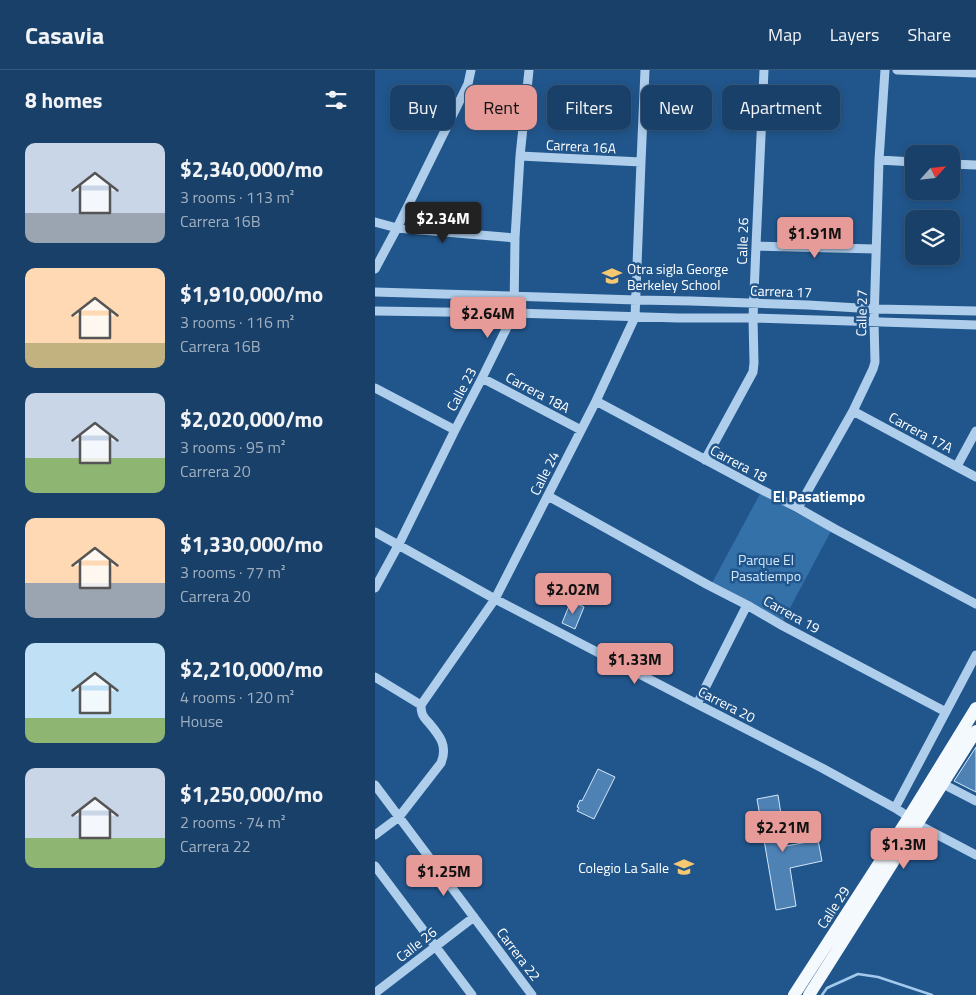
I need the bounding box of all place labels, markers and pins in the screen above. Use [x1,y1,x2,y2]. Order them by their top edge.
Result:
pin: $2.34M [402,202,484,244]
pin: $1.91M [774,216,856,259]
place label: Otra sigla George Berkeley School [627,258,728,295]
school or university icon: Otra sigla George Berkeley School [601,265,623,287]
pin: $2.64M [447,296,529,339]
pin: $2.02M [532,572,614,615]
pin: $1.33M [594,642,676,685]
pin: $2.21M [742,810,824,853]
pin: $1.3M [869,828,939,870]
pin: $1.25M [403,854,485,897]
school or university icon: Colegio La Salle [673,856,695,878]
place label: Colegio La Salle [578,857,669,878]

